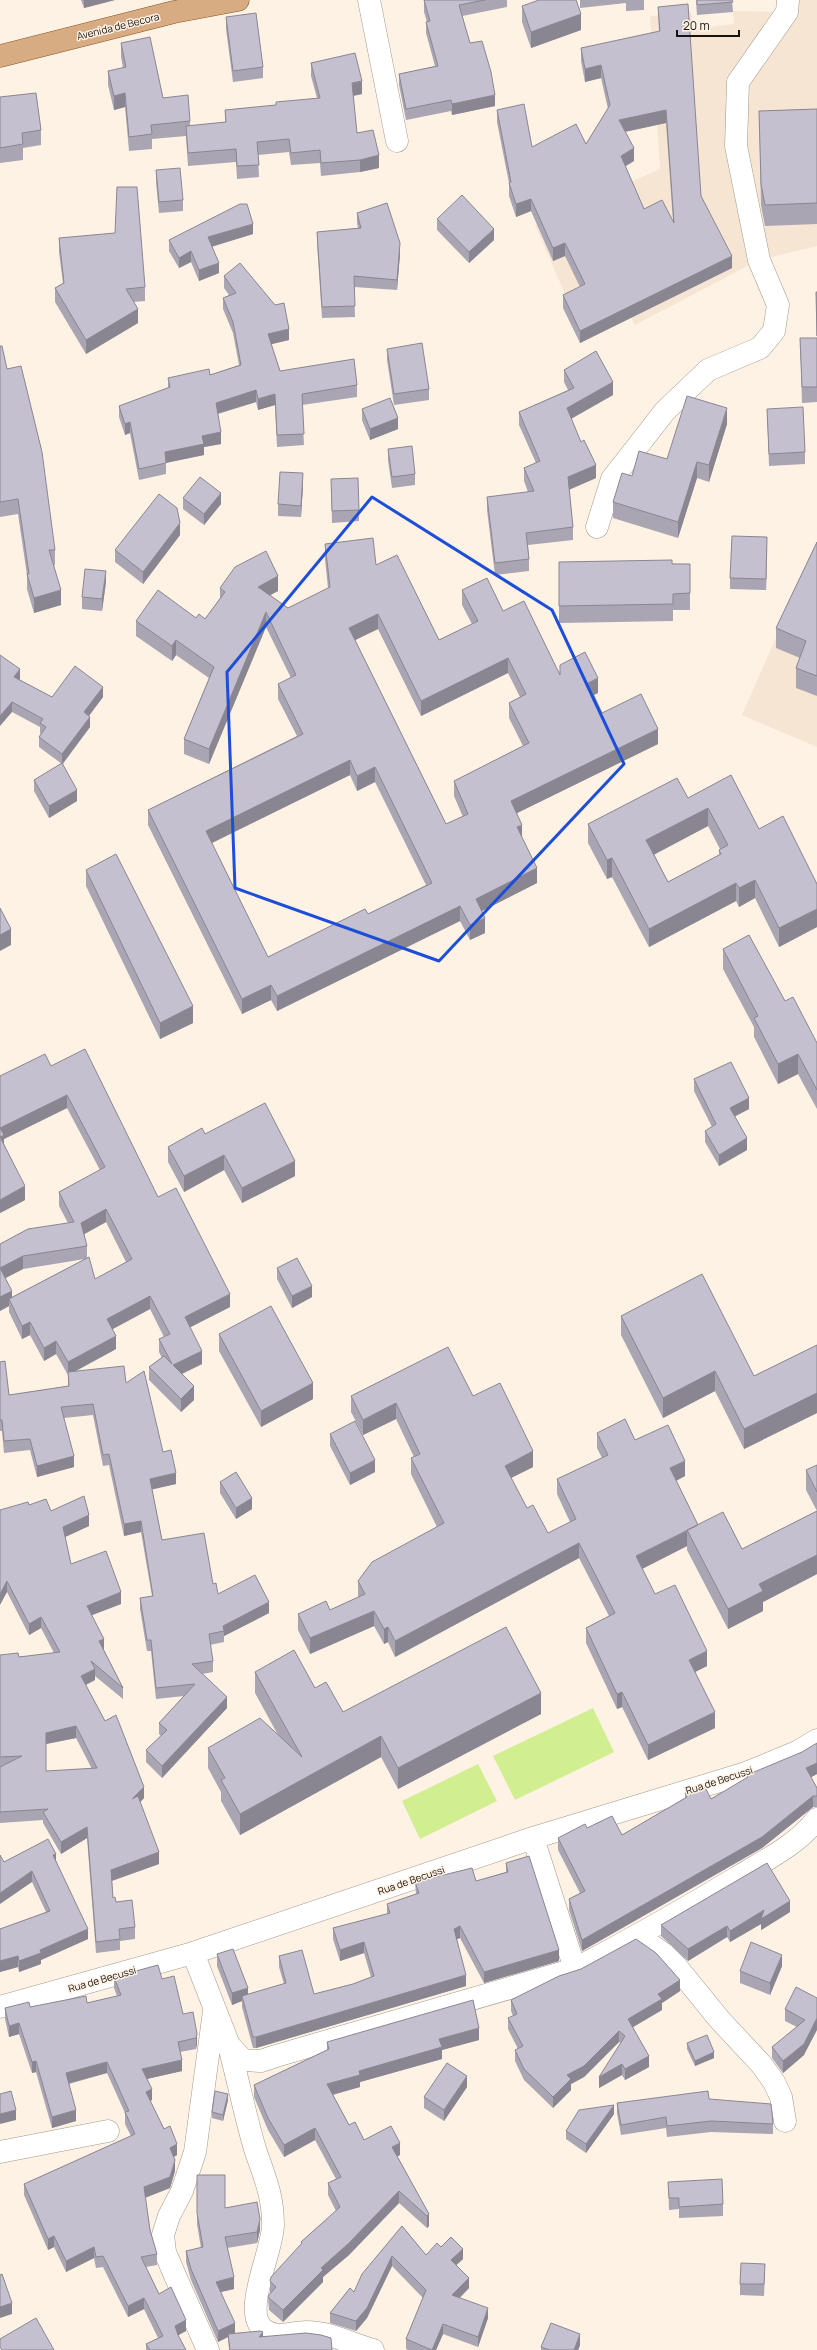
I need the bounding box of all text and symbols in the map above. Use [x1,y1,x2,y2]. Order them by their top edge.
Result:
street label: Avenida de Becora [75,9,161,43]
scale bar [677,12,739,38]
text: 20 m [683,17,710,34]
street label: Rua de Becussi [684,1763,754,1797]
street label: Rua de Becussi [376,1862,446,1898]
street label: Rua de Becussi [66,1963,138,1995]

